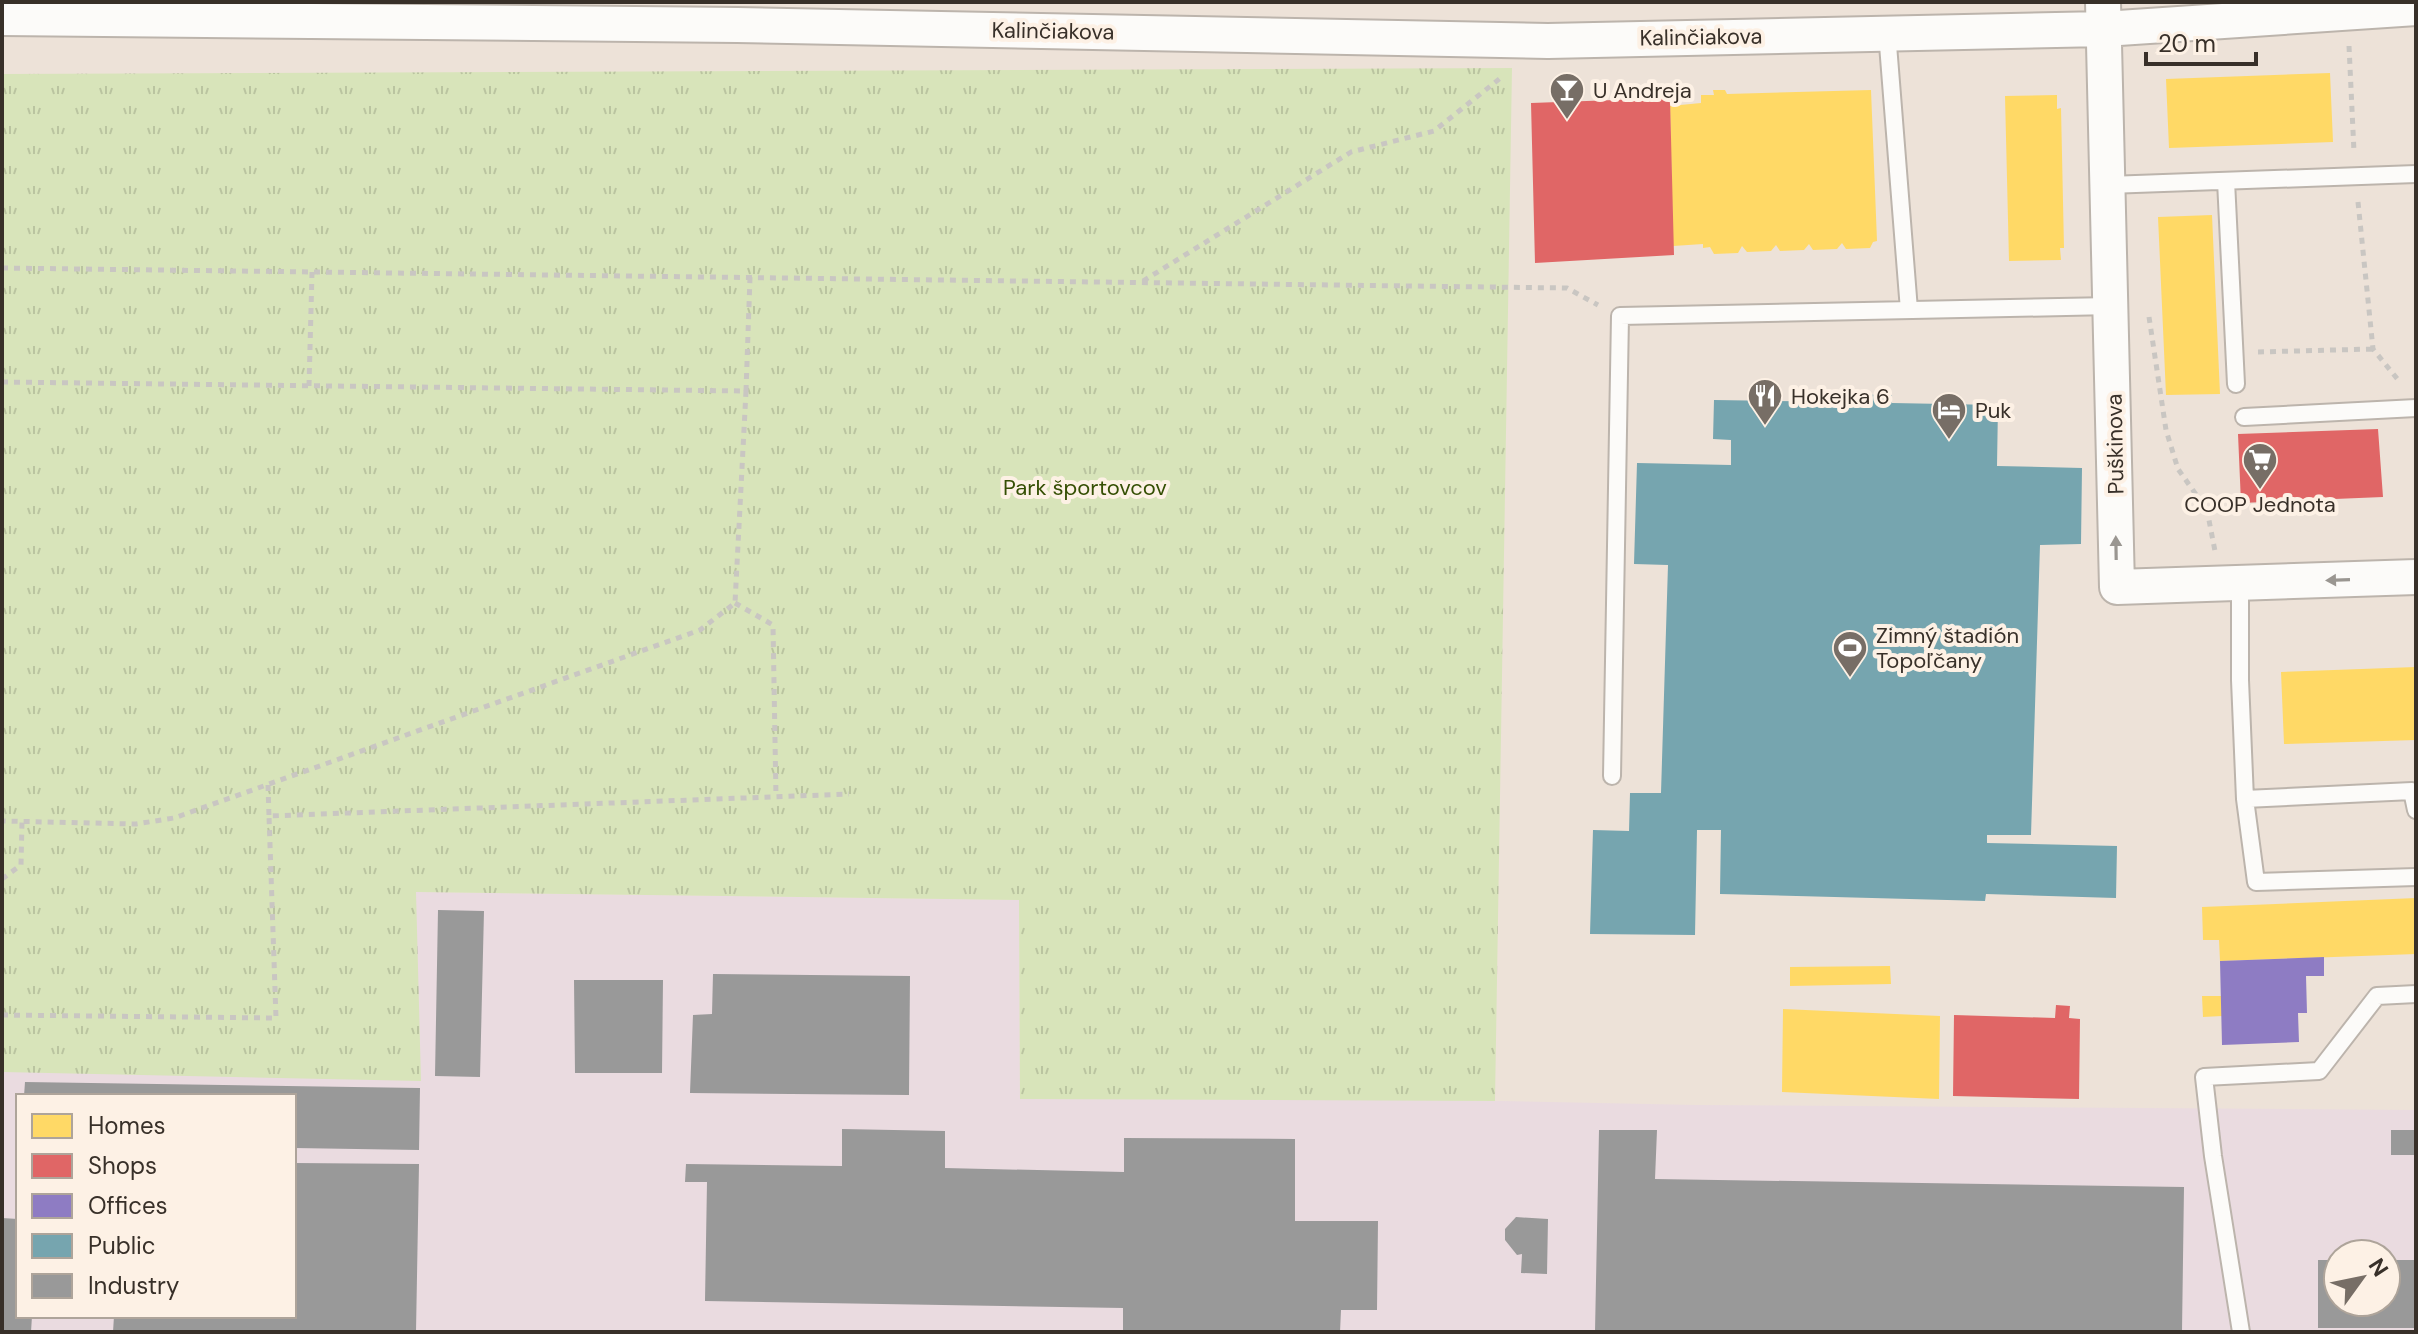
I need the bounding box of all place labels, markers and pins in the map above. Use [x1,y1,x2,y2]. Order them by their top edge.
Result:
bar icon: U Andreja [1548,71,1586,121]
place label: U Andreja [1593,76,1692,105]
restaurant icon: Hokejka 6 [1746,377,1784,427]
place label: Hokejka 6 [1791,382,1890,411]
hotel icon: Puk [1930,391,1968,441]
place label: Puk [1975,396,2011,425]
supermarket icon: COOP Jednota [2241,441,2279,491]
place label: COOP Jednota [2184,490,2336,519]
place label: Zimný štadión Topoľčany [1876,621,2019,675]
sports icon: Zimný štadión Topoľčany [1831,629,1869,679]

